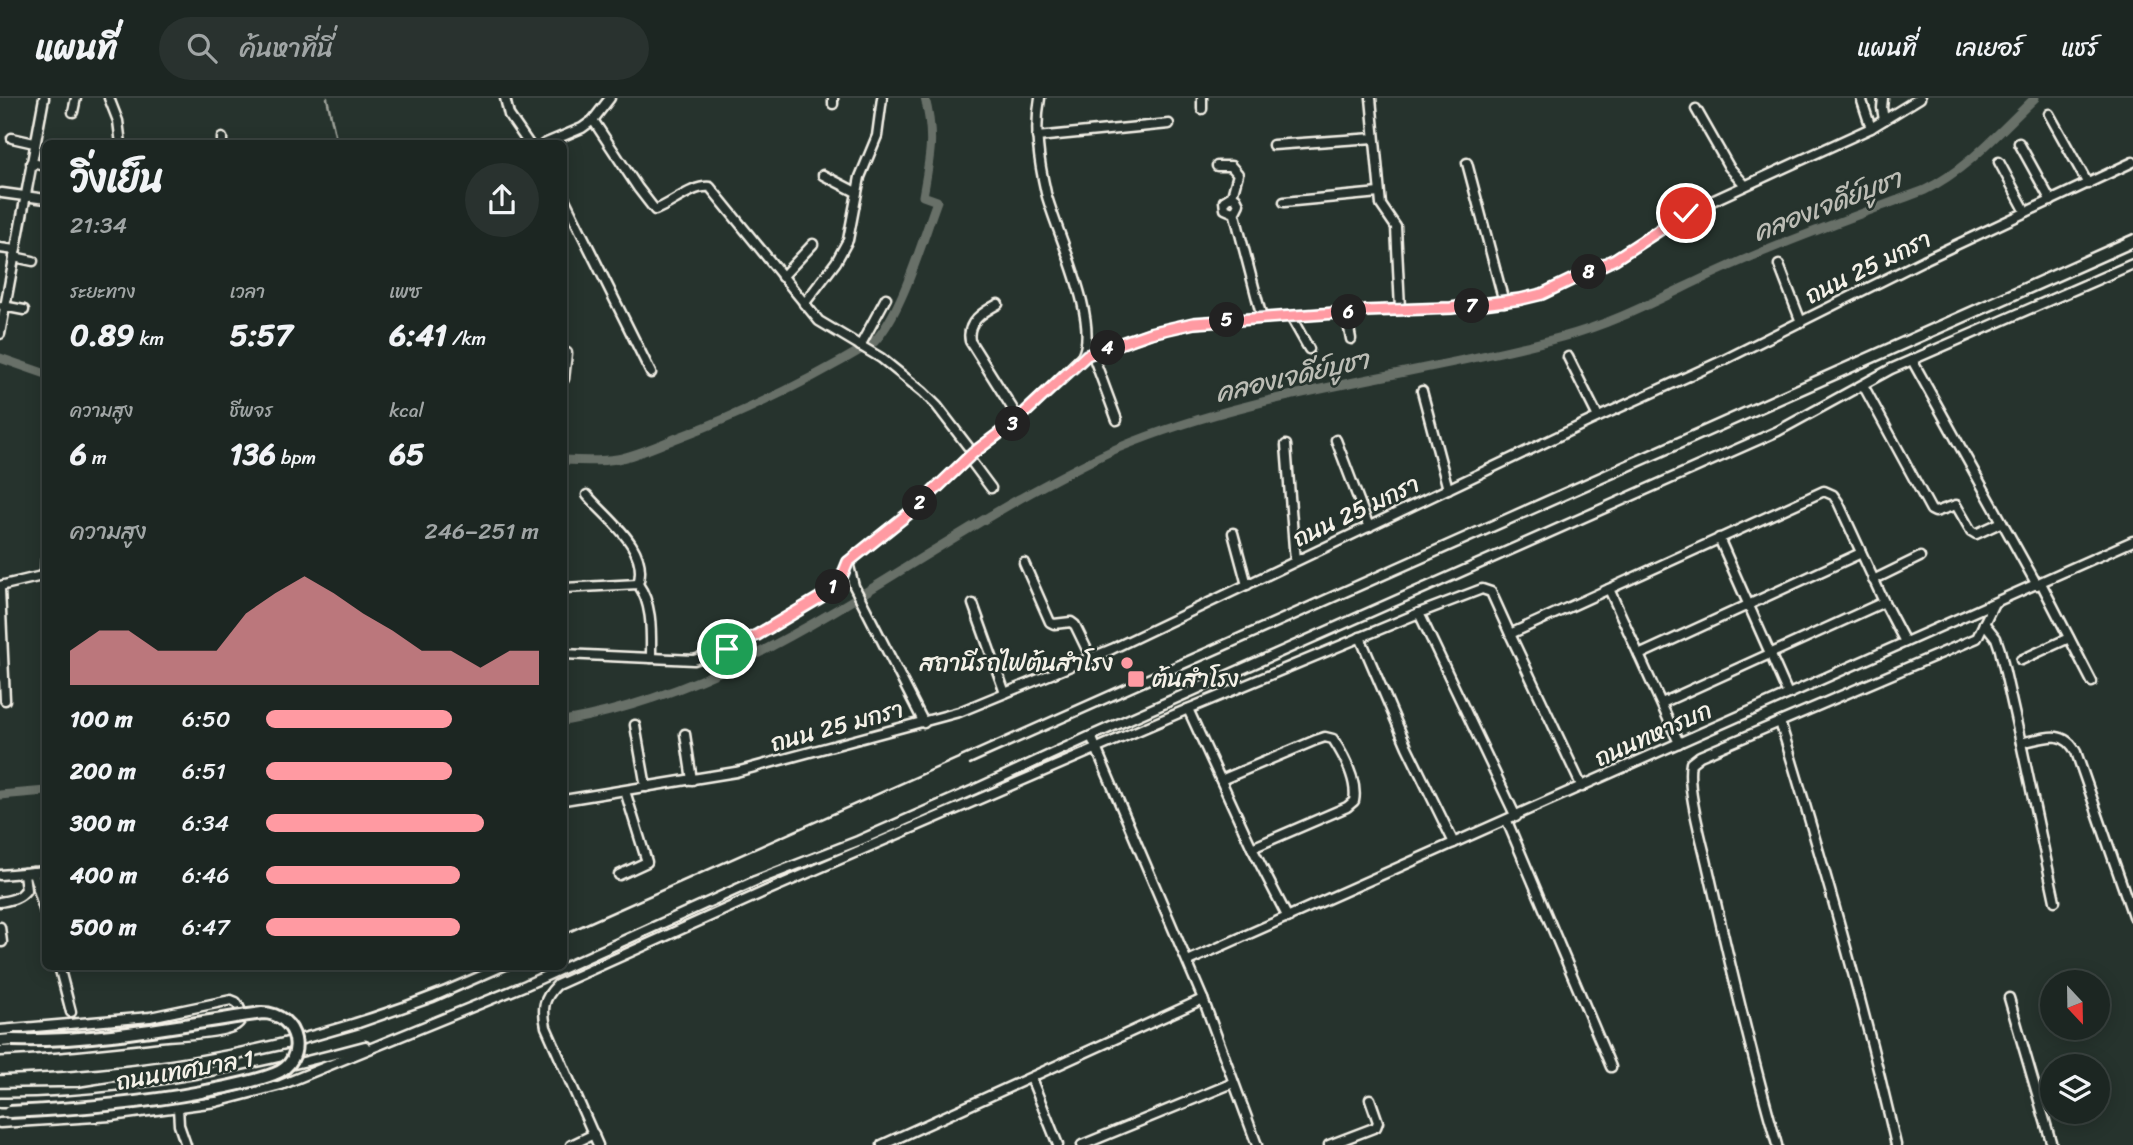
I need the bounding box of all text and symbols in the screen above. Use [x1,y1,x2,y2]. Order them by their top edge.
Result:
search box [159,17,649,80]
text: แผนที่ [35,19,117,77]
text: ค้นหาที่นี่ [239,25,333,71]
text: แผนที่ [1857,27,1917,69]
text: เลเยอร์ [1955,27,2023,69]
text: แชร์ [2061,27,2098,69]
icon: search [183,29,221,67]
text: วิ่งเย็น [70,145,164,212]
water label: คลองเจดีย์บูชา [1746,155,1911,255]
button: share [465,163,539,237]
pin [1656,183,1716,243]
icon: check [1667,194,1705,232]
text: 21:34 [70,205,127,246]
street label: ถนน 25 มกรา [1797,218,1939,316]
pin: 8 [1572,254,1606,290]
text: 8 [1583,255,1594,288]
text: ระยะทาง [70,275,135,308]
text: เวลา [230,275,265,308]
text: เพซ [389,275,421,308]
pin: 7 [1454,288,1490,324]
text: 7 [1466,289,1477,322]
pin: 6 [1332,294,1366,330]
text: 6 [1343,295,1354,328]
pin: 5 [1210,302,1244,338]
text: 5 [1221,303,1232,336]
text: 0.89 [70,308,135,362]
text: 5:57 [230,308,293,362]
text: 6:41 [389,308,447,362]
text: km [135,322,164,355]
text: /km [447,322,486,355]
pin: 4 [1090,330,1126,366]
text: 4 [1102,331,1113,364]
water label: คลองเจดีย์บูชา [1211,335,1376,416]
text: ความสูง [70,394,133,427]
text: ชีพจร [230,394,273,427]
text: kcal [389,394,424,427]
pin: 3 [996,406,1030,442]
text: 3 [1007,407,1018,440]
text: 6 [70,427,87,481]
text: 136 [230,427,276,481]
text: 65 [389,427,425,481]
text: m [87,441,107,474]
text: bpm [276,441,316,474]
street label: ถนน 25 มกรา [1285,463,1427,559]
pin: 2 [902,486,937,520]
text: 2 [914,486,925,519]
text: ความสูง [70,511,146,552]
text: 246–251 m [424,511,539,552]
pin: 1 [816,570,850,604]
text: 1 [828,570,837,603]
pin [697,619,757,679]
icon: arrive [708,630,746,668]
place label: สถานีรถไฟต้นสำโรง [919,642,1113,684]
marker: สถานีรถไฟต้นสำโรง [1119,655,1135,671]
place label: ต้นสำโรง [1152,658,1239,700]
marker: ต้นสำโรง [1126,669,1146,689]
street label: ถนน 25 มกรา [766,688,908,764]
street label: ถนนทหารบก [1587,689,1719,779]
text: 100 m [70,699,133,740]
text: 6:50 [182,699,231,740]
text: 200 m [70,751,136,792]
text: 6:51 [182,751,226,792]
text: 300 m [70,803,135,844]
text: 6:34 [182,803,229,844]
text: 400 m [70,855,137,896]
text: 6:46 [182,855,229,896]
text: 500 m [70,907,137,948]
text: 6:47 [182,907,230,948]
north arrow [2040,970,2110,1040]
map controls [2040,970,2110,1124]
street label: ถนนเทศบาล 1 [113,1037,257,1103]
button: layers [2040,1054,2110,1124]

